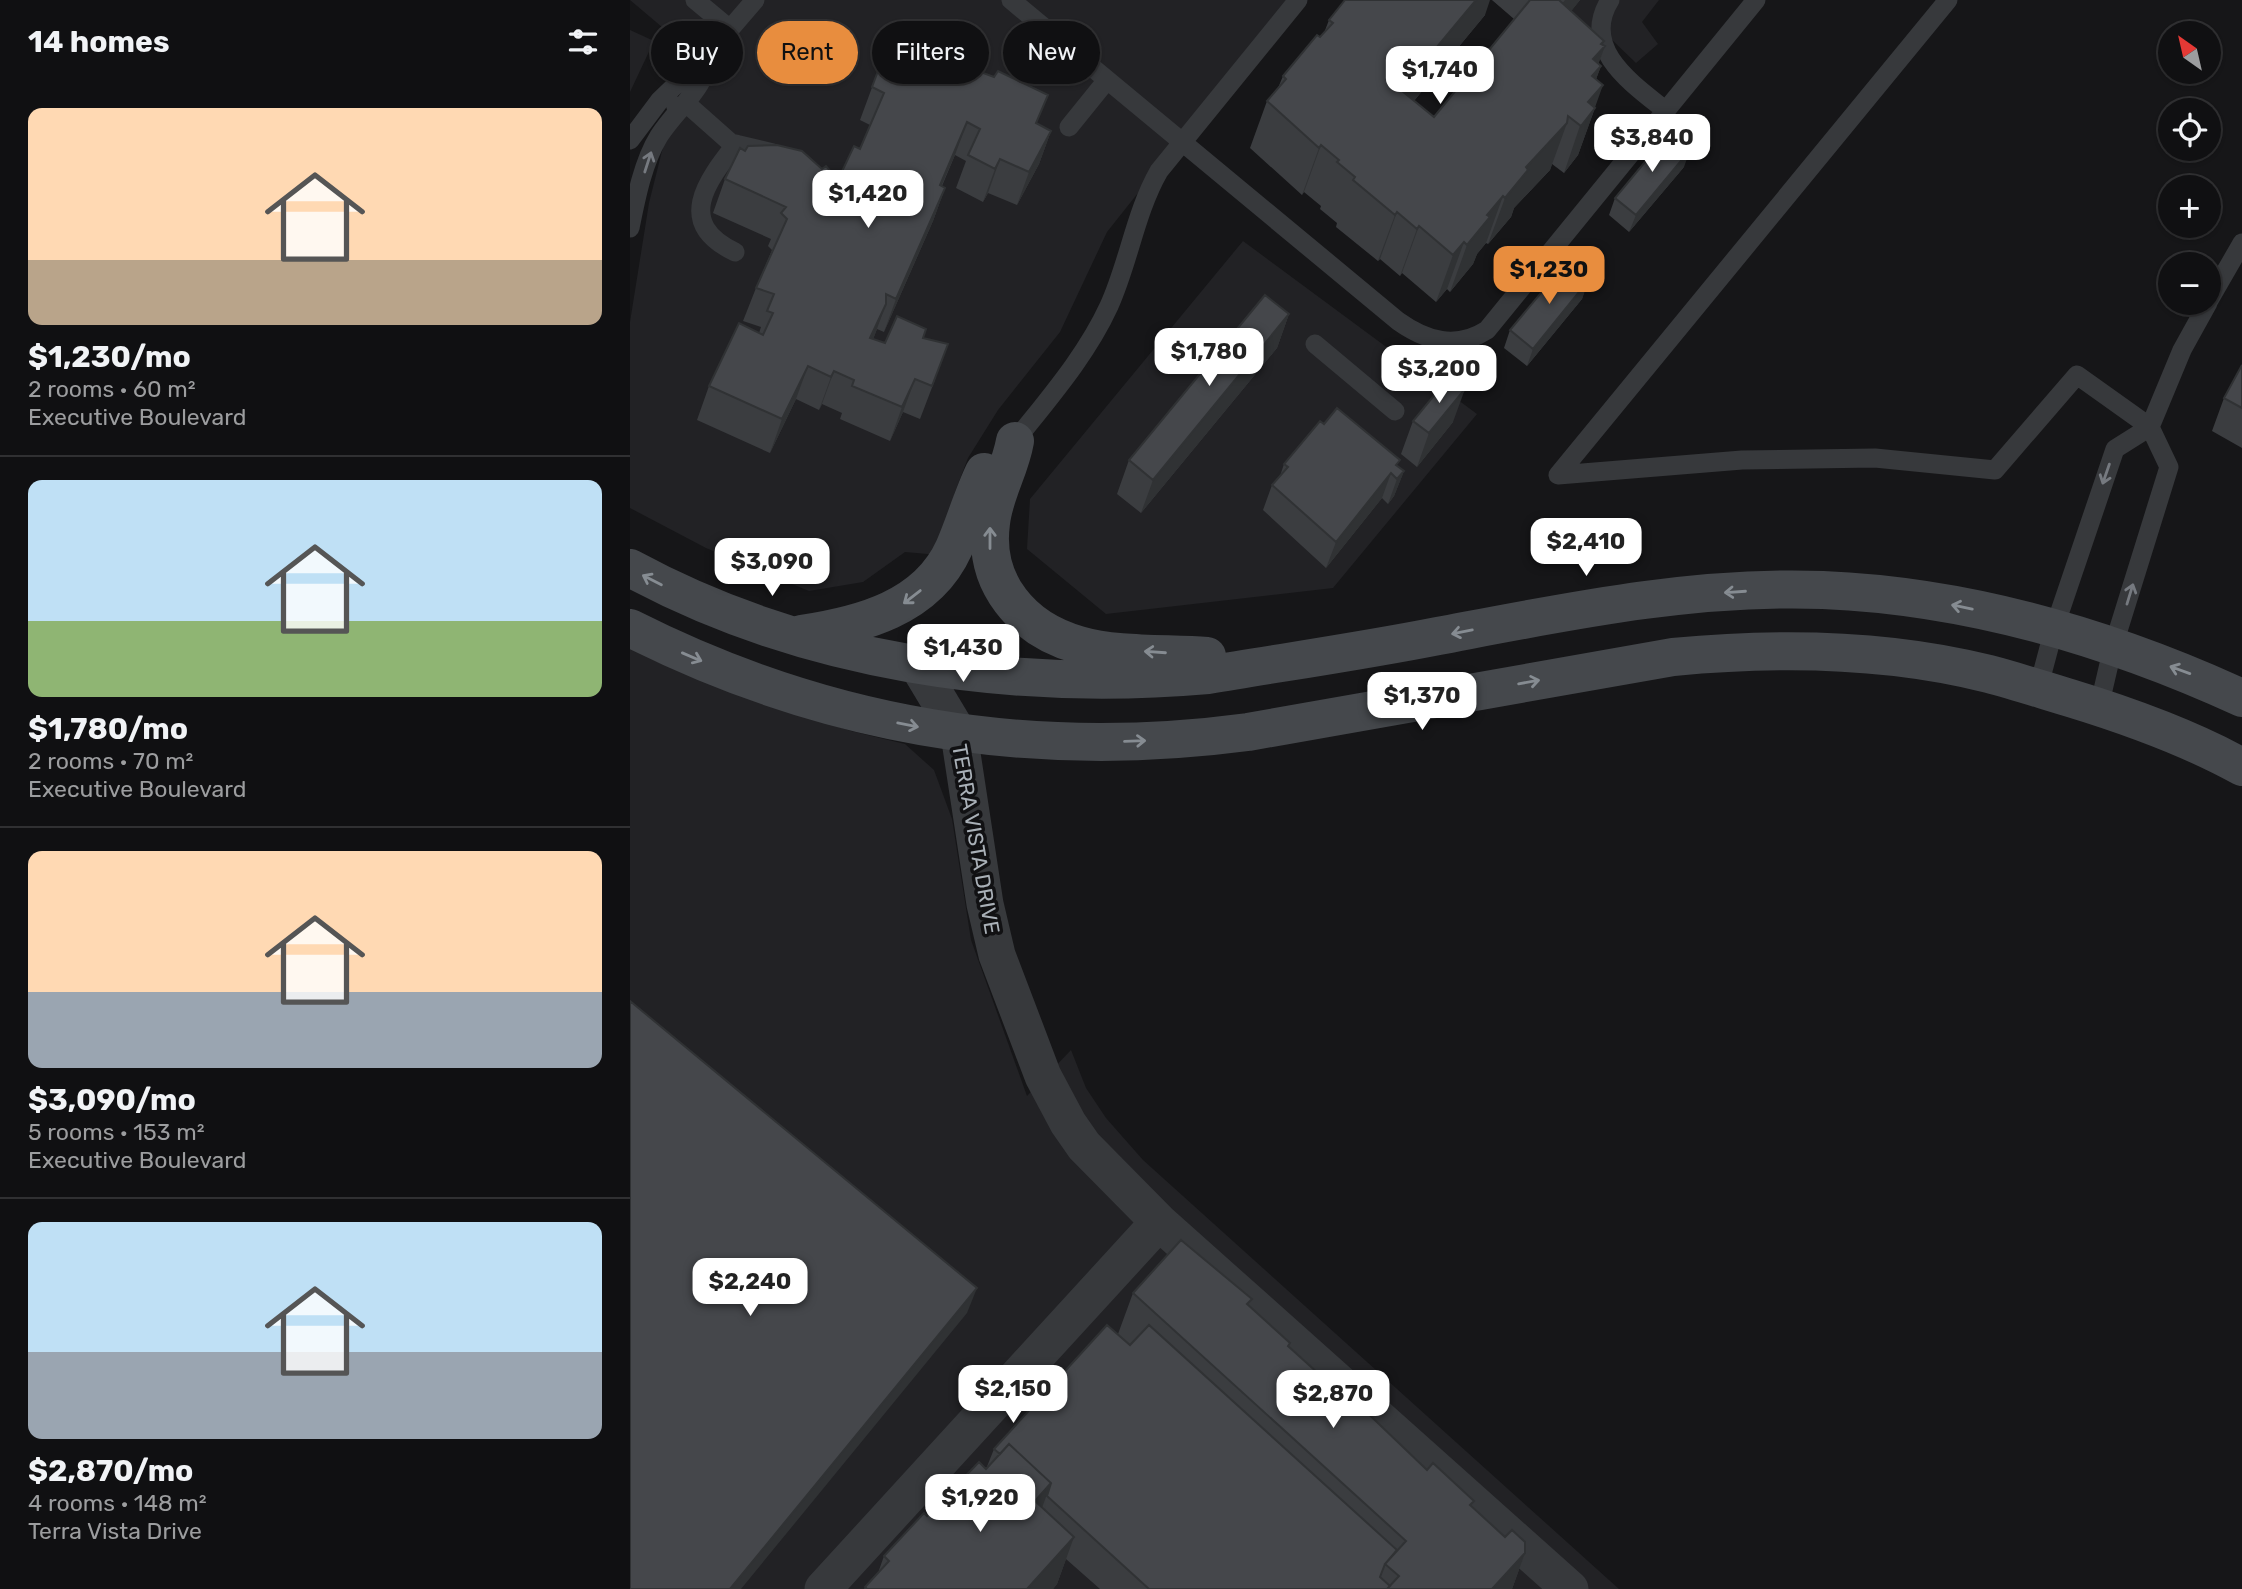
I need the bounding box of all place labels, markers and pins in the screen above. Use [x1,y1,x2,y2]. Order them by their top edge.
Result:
pin: $1,740 [1383,46,1497,106]
pin: $3,840 [1595,114,1709,174]
pin: $1,420 [811,170,925,230]
pin: $1,230 [1492,246,1606,306]
pin: $1,780 [1152,328,1266,388]
pin: $3,200 [1382,346,1496,405]
pin: $2,410 [1529,518,1643,578]
pin: $3,090 [715,538,829,598]
pin: $1,430 [906,624,1020,684]
pin: $1,370 [1365,672,1479,732]
pin: $2,240 [693,1258,807,1318]
pin: $2,150 [956,1366,1070,1425]
pin: $2,870 [1276,1370,1390,1430]
pin: $1,920 [923,1474,1037,1534]

